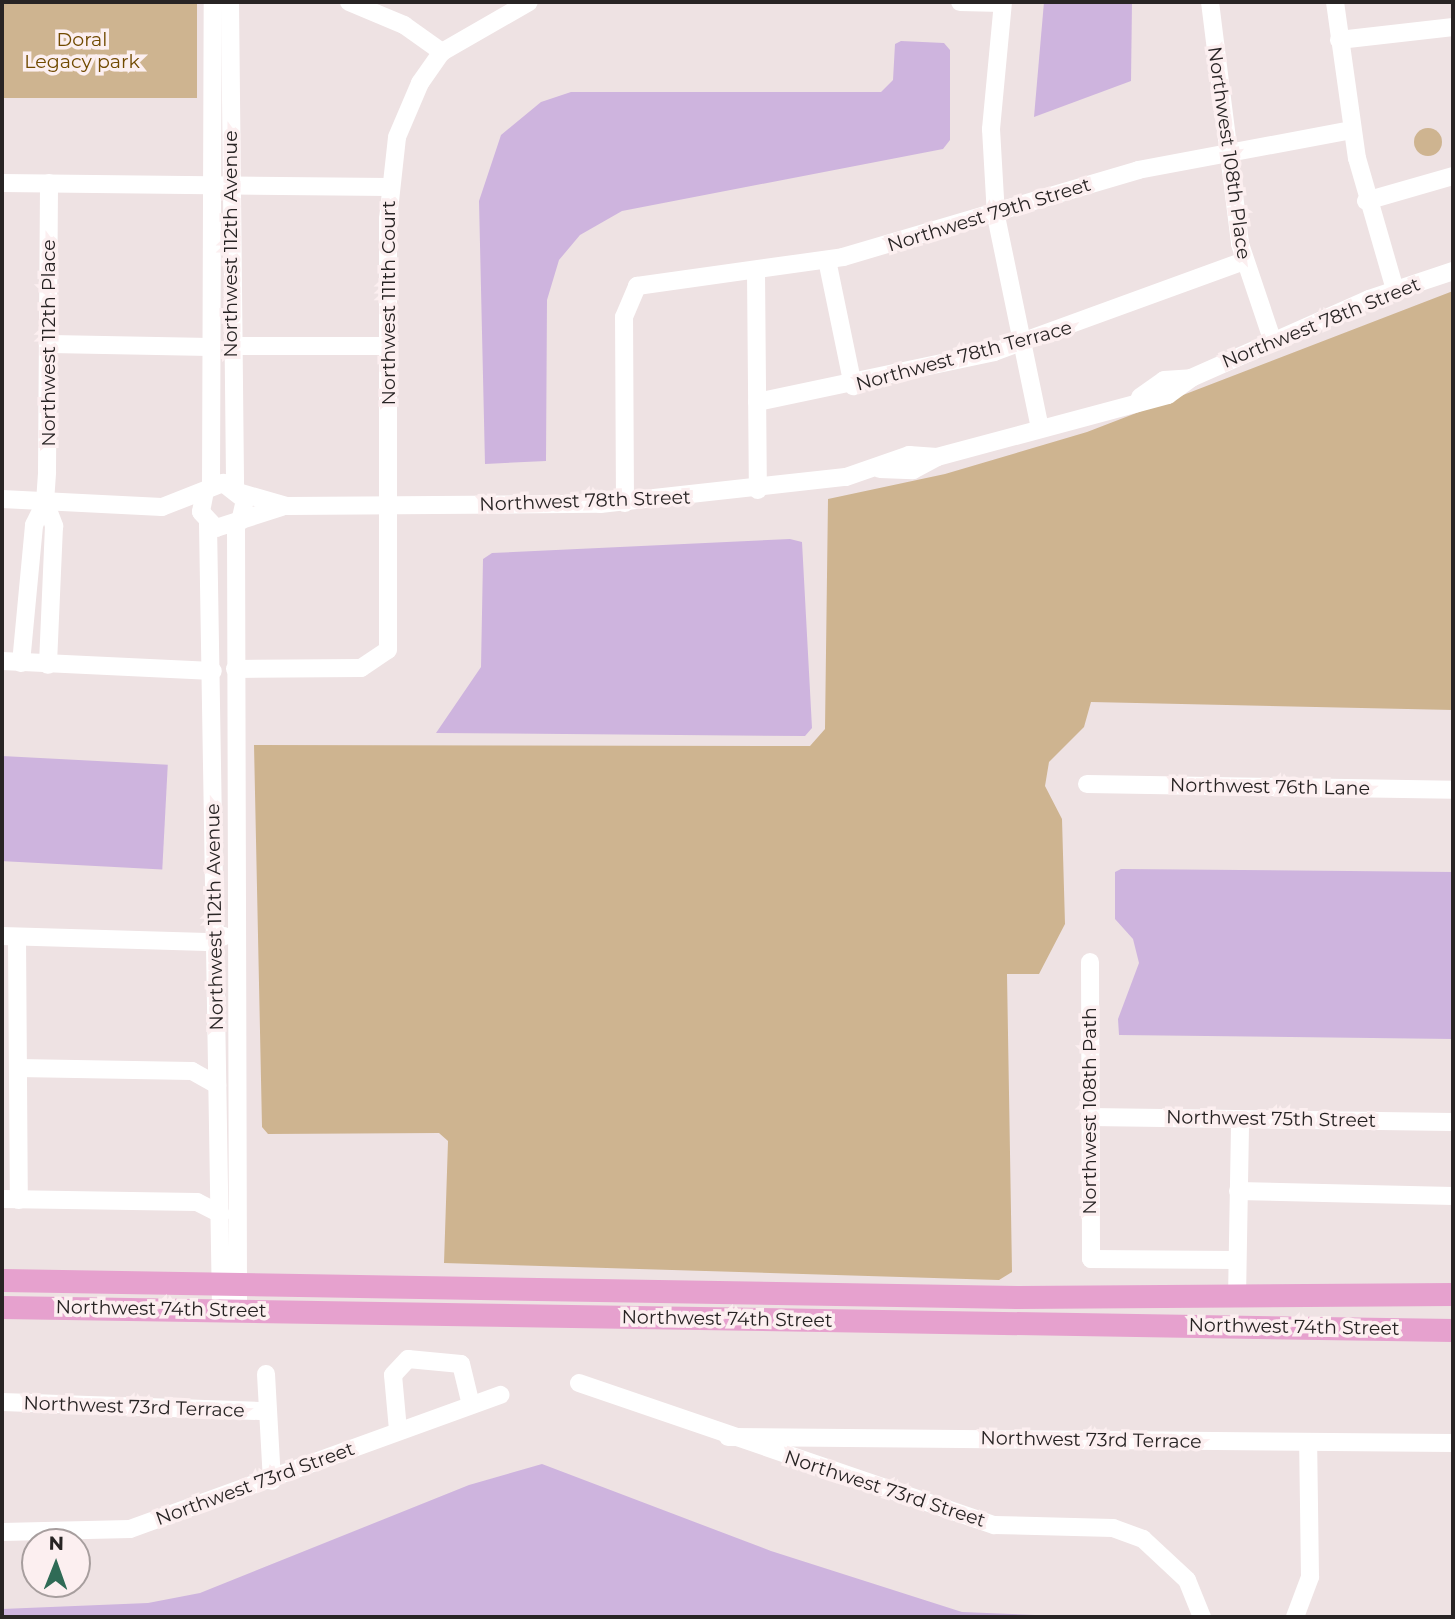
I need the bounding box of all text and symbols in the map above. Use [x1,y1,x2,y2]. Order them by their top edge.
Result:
park label: Doral Legacy park [24,29,140,73]
street label: Northwest 108th Place [1203,45,1255,261]
street label: Northwest 112th Avenue [220,130,242,358]
street label: Northwest 79th Street [885,173,1093,257]
street label: Northwest 111th Court [378,201,400,405]
street label: Northwest 112th Place [38,239,60,447]
street label: Northwest 78th Street [1219,273,1423,373]
street label: Northwest 78th Terrace [853,316,1075,396]
street label: Northwest 78th Street [479,486,691,516]
street label: Northwest 76th Lane [1170,774,1370,800]
street label: Northwest 112th Avenue [202,803,228,1031]
street label: Northwest 108th Path [1079,1007,1101,1215]
street label: Northwest 75th Street [1166,1106,1376,1132]
street label: Northwest 74th Street [55,1296,267,1322]
street label: Northwest 74th Street [621,1306,833,1332]
street label: Northwest 74th Street [1188,1314,1400,1340]
street label: Northwest 73rd Terrace [23,1392,245,1422]
street label: Northwest 73rd Terrace [980,1427,1202,1453]
street label: Northwest 73rd Street [152,1437,358,1531]
street label: Northwest 73rd Street [782,1446,988,1532]
north arrow [21,1528,91,1598]
text: N [48,1532,64,1555]

